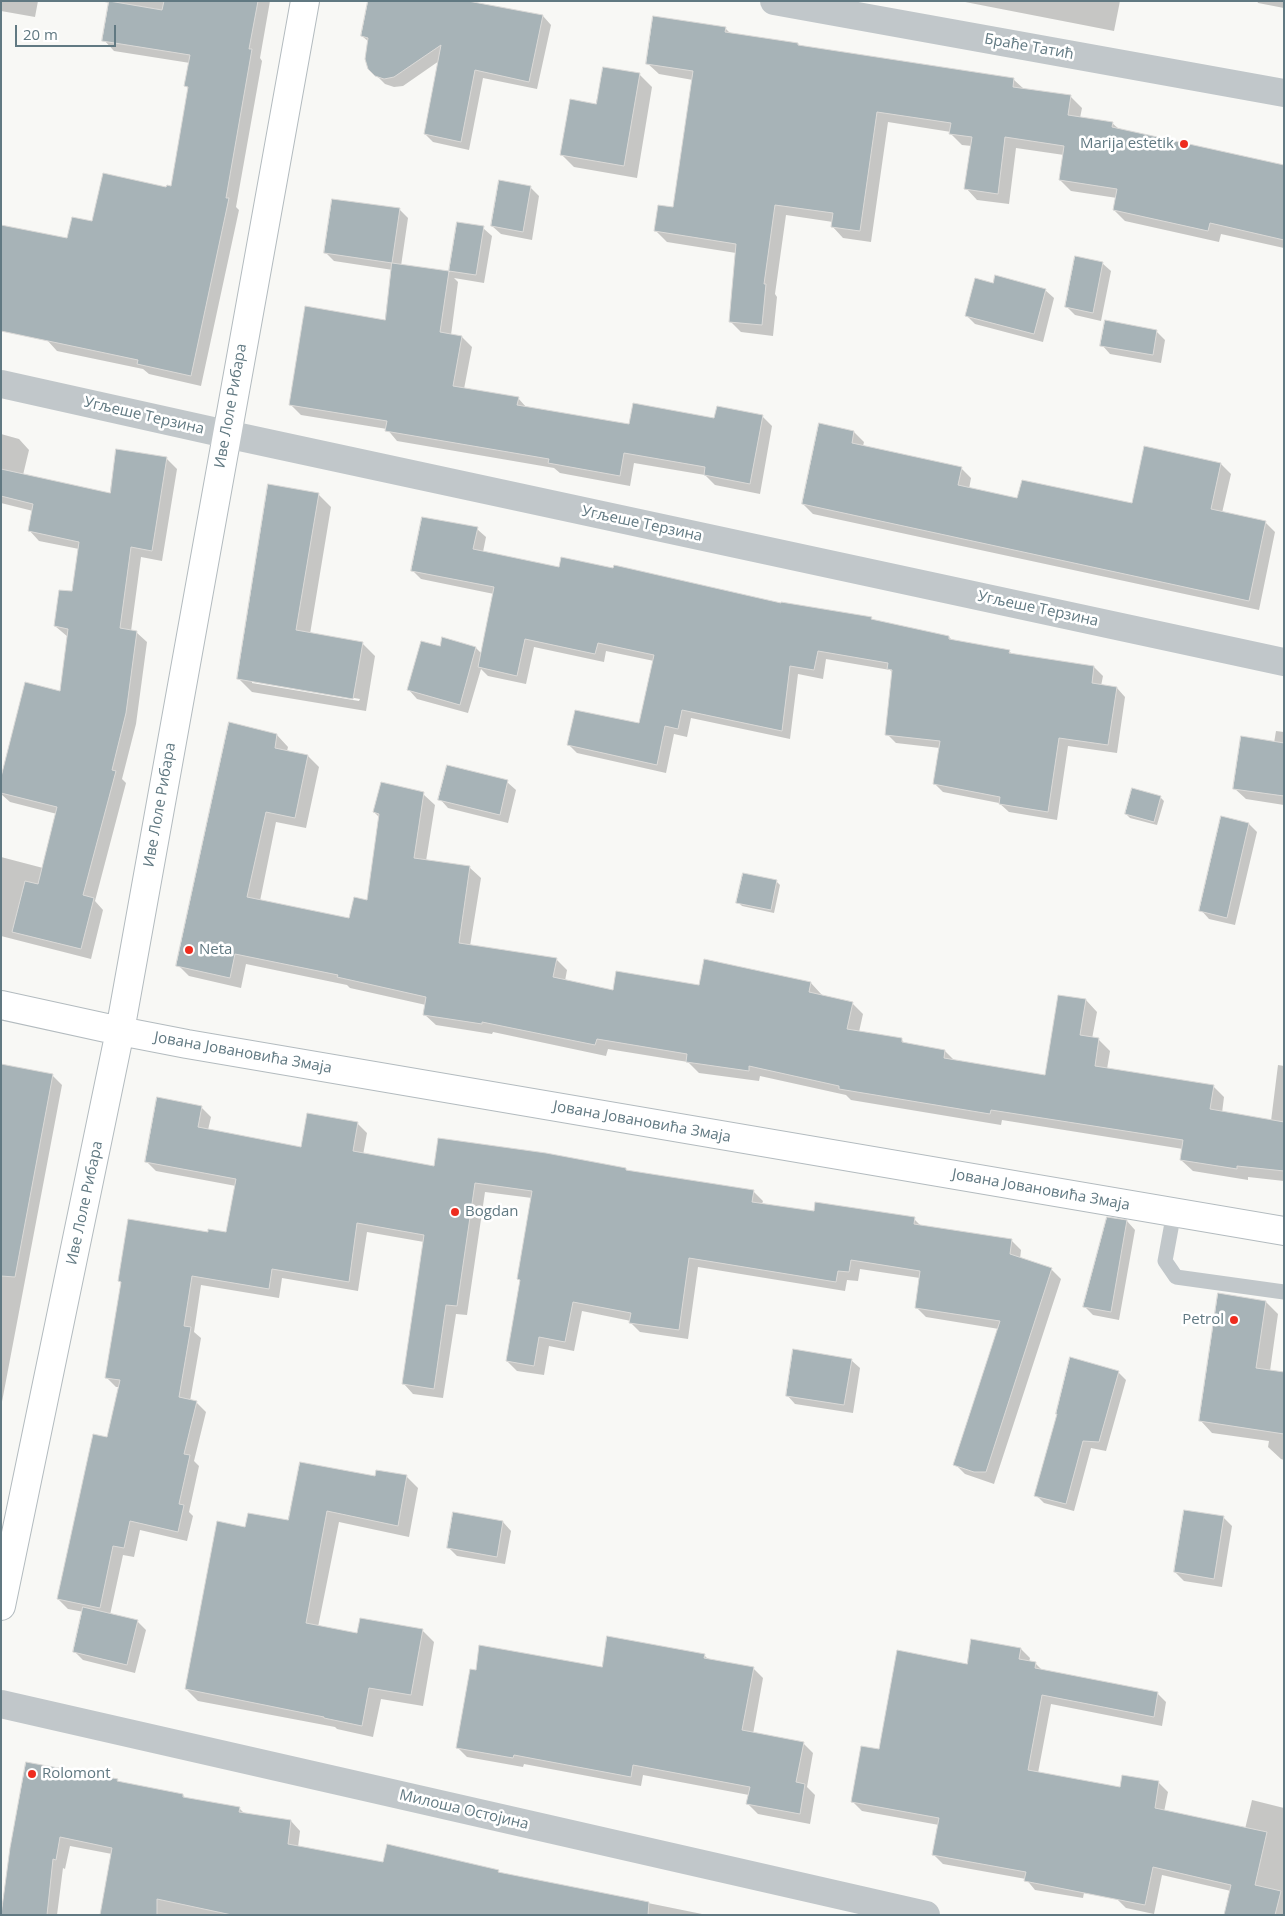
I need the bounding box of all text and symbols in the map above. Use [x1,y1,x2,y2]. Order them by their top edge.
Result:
scale bar [18,15,119,47]
text: 20 m [23,24,58,44]
street label: Браће Татић [983,30,1075,64]
place label: Marija estetik [1080,135,1174,153]
marker: Marija estetik [1178,138,1190,150]
street label: Иве Лоле Рибара [211,342,251,470]
street label: Угљеше Терзина [82,393,206,439]
street label: Угљеше Терзина [580,502,704,546]
street label: Угљеше Терзина [976,587,1100,631]
street label: Иве Лоле Рибара [140,741,180,869]
place label: Neta [199,941,232,959]
marker: Neta [183,944,195,956]
street label: Јована Јовановића Змаја [153,1029,333,1077]
street label: Јована Јовановића Змаја [552,1098,732,1146]
street label: Иве Лоле Рибара [63,1139,107,1267]
street label: Јована Јовановића Змаја [951,1166,1131,1214]
place label: Bogdan [465,1203,519,1221]
marker: Bogdan [449,1206,461,1218]
place label: Petrol [1182,1311,1224,1329]
marker: Petrol [1228,1314,1240,1326]
place label: Rolomont [42,1765,111,1783]
marker: Rolomont [26,1768,38,1780]
street label: Милоша Остојина [398,1786,530,1834]

